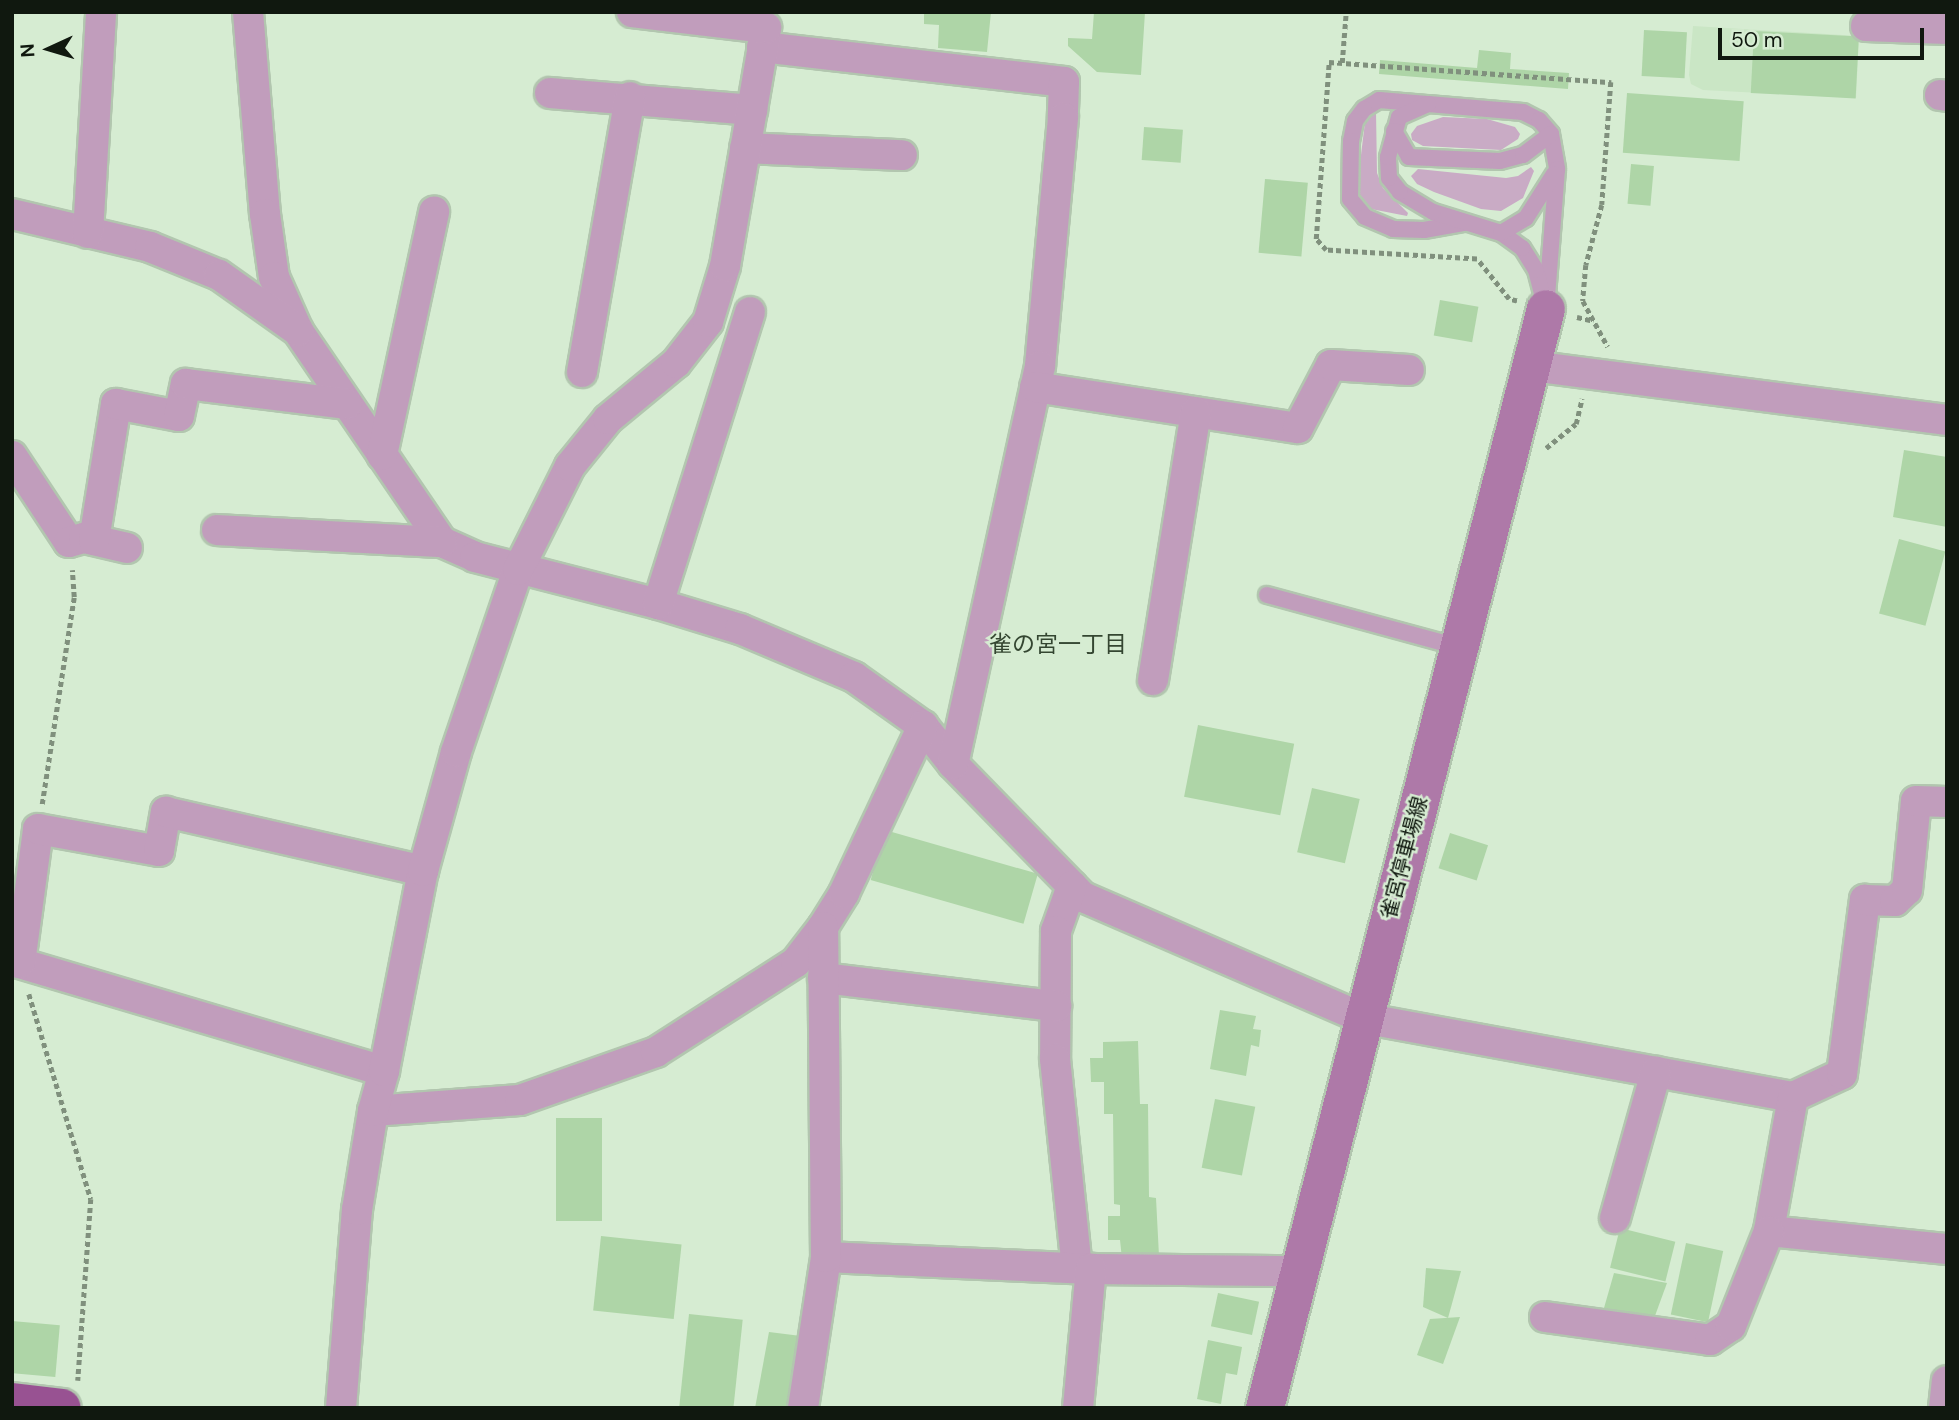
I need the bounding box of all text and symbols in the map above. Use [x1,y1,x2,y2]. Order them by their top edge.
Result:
north arrow [14,14,84,84]
scale bar [1721,14,1927,58]
text: 50 m [1731,26,1782,54]
text: N [15,43,41,58]
district label: 雀の宮一丁目 [989,630,1127,658]
street label: 雀宮停車場線 [1376,794,1432,922]

